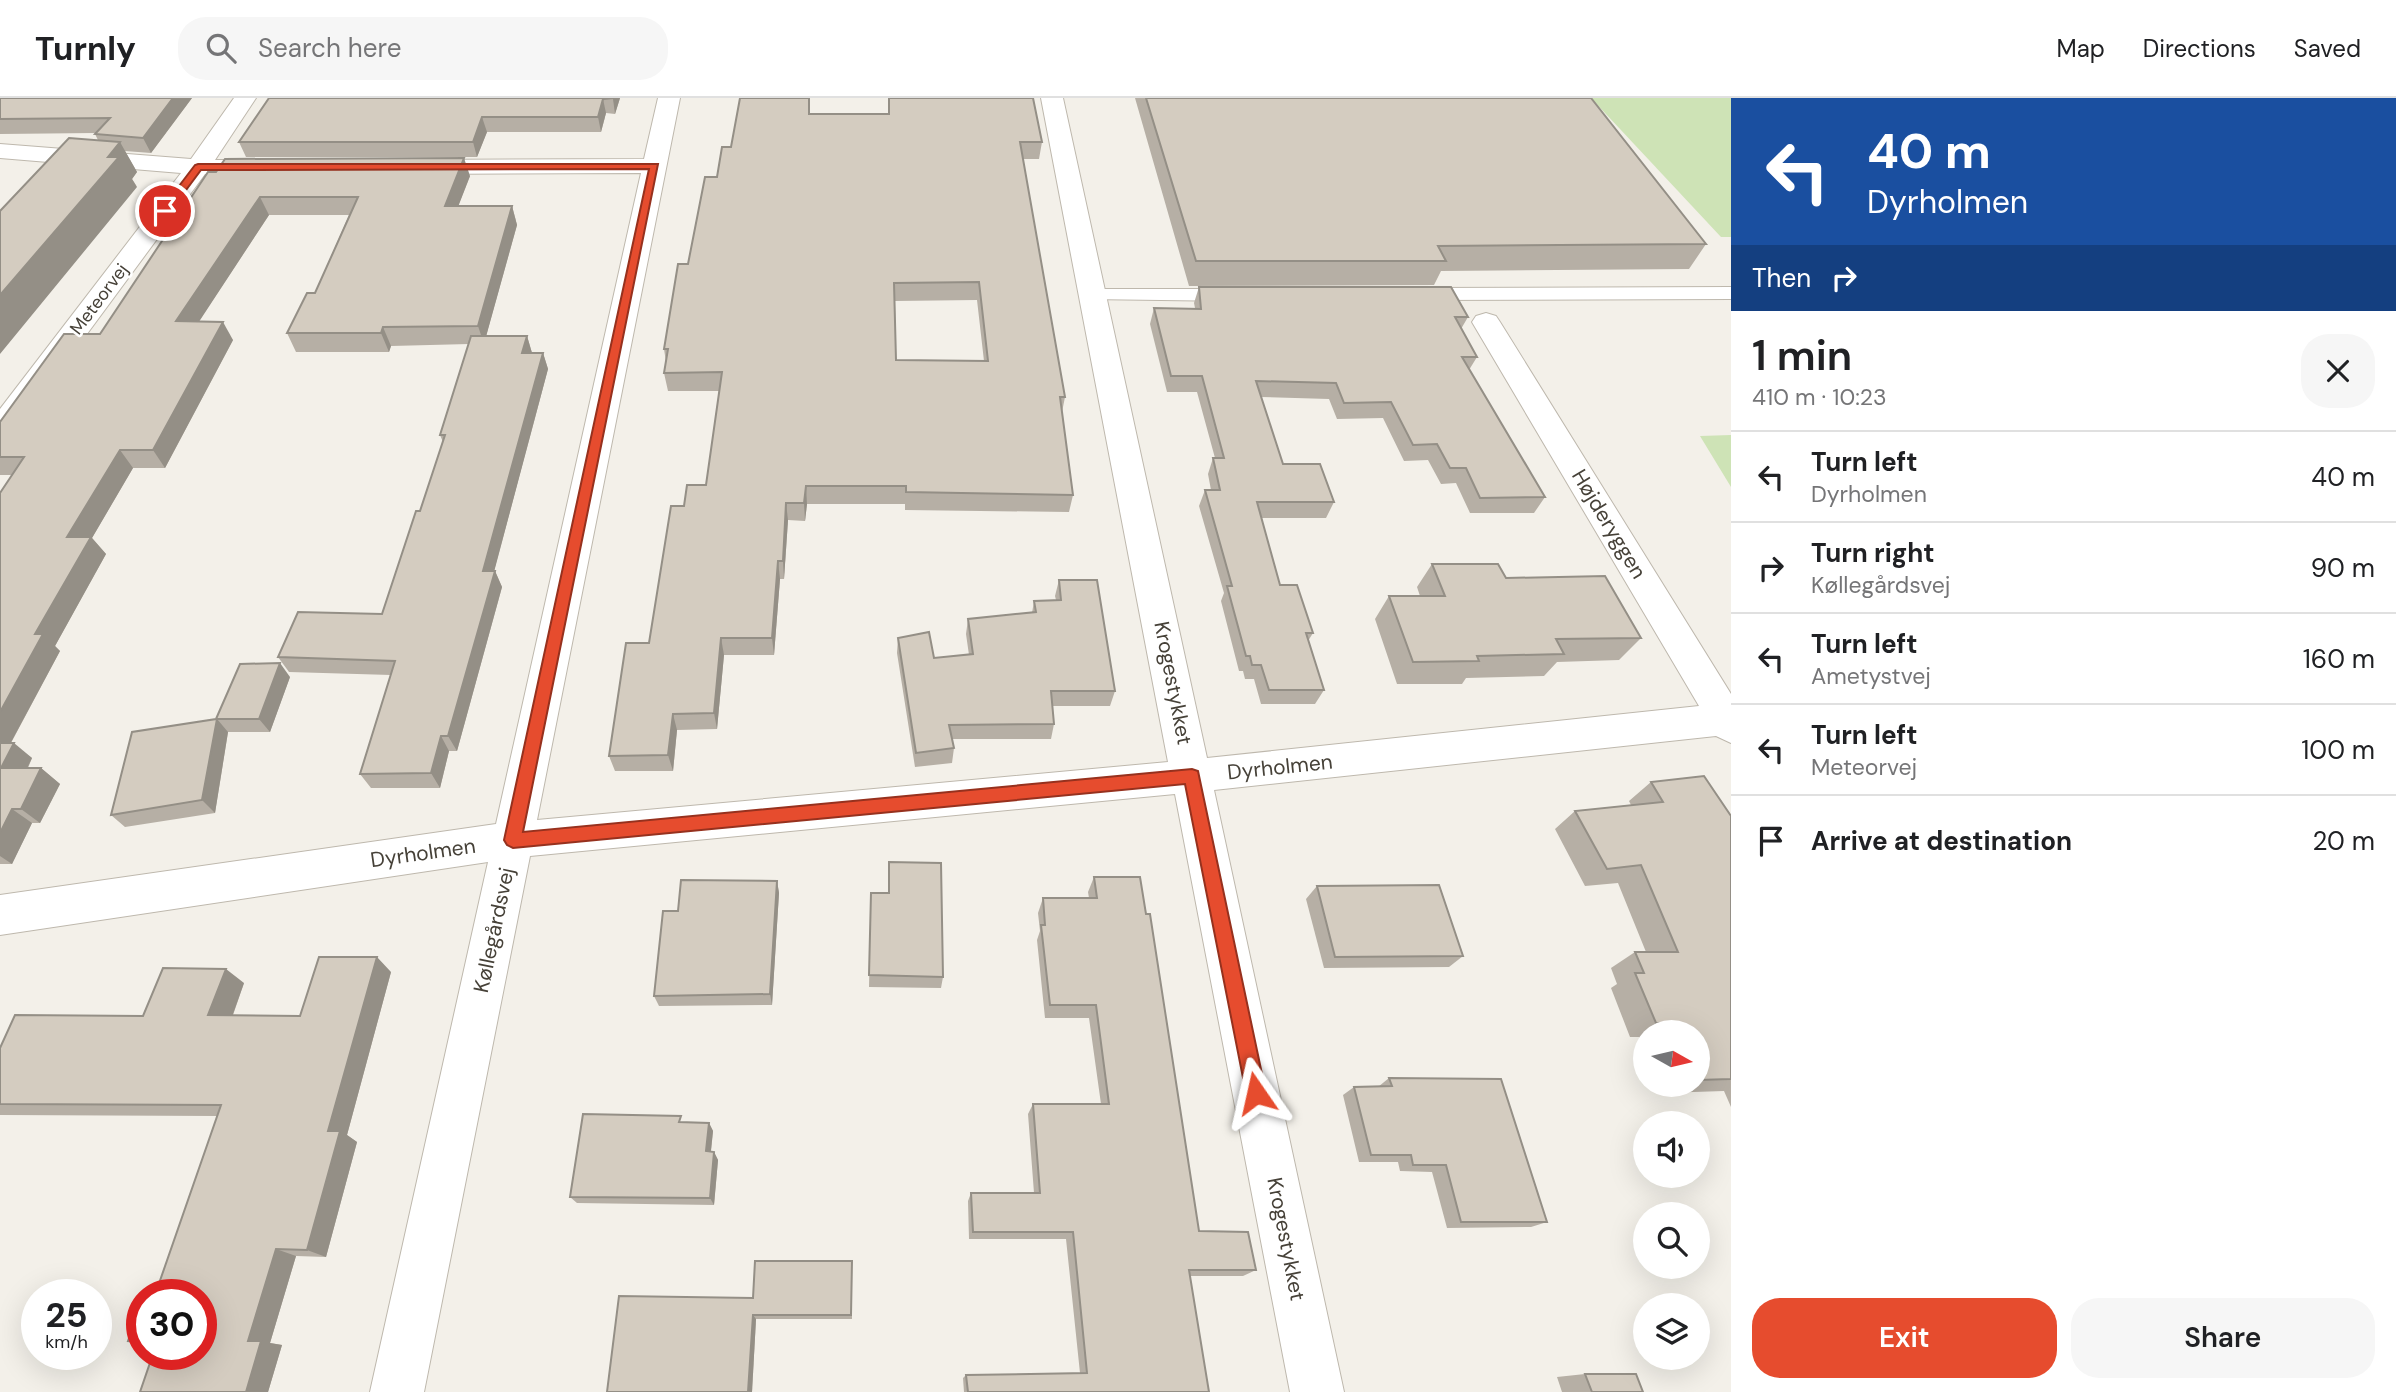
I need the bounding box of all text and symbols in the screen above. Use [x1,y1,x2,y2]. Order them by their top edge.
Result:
search box [178,17,668,80]
text: Turnly [35,27,136,70]
icon: search [202,29,240,67]
text: Search here [258,31,401,65]
text: Map [2057,33,2105,64]
text: Directions [2143,33,2256,64]
text: Saved [2294,33,2361,64]
text: 40 m [1867,119,1991,183]
icon: left [1752,126,1843,217]
pin [135,181,195,241]
text: Dyrholmen [1867,181,2028,223]
icon: arrive [146,192,184,230]
street label: Meteorvej [64,259,134,339]
icon: right [1825,259,1863,297]
text: Then [1752,261,1811,295]
text: 1 min [1752,328,1852,383]
button: close [2301,334,2375,408]
text: 410 m · 10:23 [1752,382,1887,412]
text: Turn left [1811,445,1918,479]
icon: left [1752,458,1790,496]
text: 40 m [2311,460,2375,494]
street label: Højderyggen [1565,464,1653,584]
text: Dyrholmen [1811,479,1927,509]
text: Turn right [1811,536,1935,570]
icon: right [1752,549,1790,587]
text: 90 m [2311,551,2375,585]
text: Køllegårdsvej [1811,570,1950,600]
street label: Krogestykket [1147,619,1199,747]
text: Turn left [1811,627,1918,661]
icon: left [1752,640,1790,678]
text: 160 m [2303,642,2375,676]
text: Ametystvej [1811,661,1931,691]
text: Turn left [1811,718,1918,752]
icon: left [1752,731,1790,769]
text: 100 m [2301,733,2375,767]
street label: Dyrholmen [1226,748,1334,786]
text: Meteorvej [1811,752,1917,782]
icon: arrive [1752,822,1790,860]
text: Arrive at destination [1811,824,2072,858]
text: 20 m [2312,824,2375,858]
street label: Dyrholmen [369,832,477,874]
street label: Køllegårdsvej [467,865,521,995]
north arrow [1633,1020,1710,1097]
map controls [1633,1020,1710,1370]
position arrow [1219,1056,1293,1130]
button: sound [1633,1111,1710,1188]
street label: Krogestykket [1260,1175,1312,1303]
button: search [1633,1202,1710,1279]
speed limit sign: 30 [126,1279,217,1370]
text: 25 [46,1292,87,1338]
button: layers [1633,1293,1710,1370]
button: Exit [1752,1298,2057,1378]
button: Share [2071,1298,2375,1378]
text: km/h [45,1330,88,1354]

